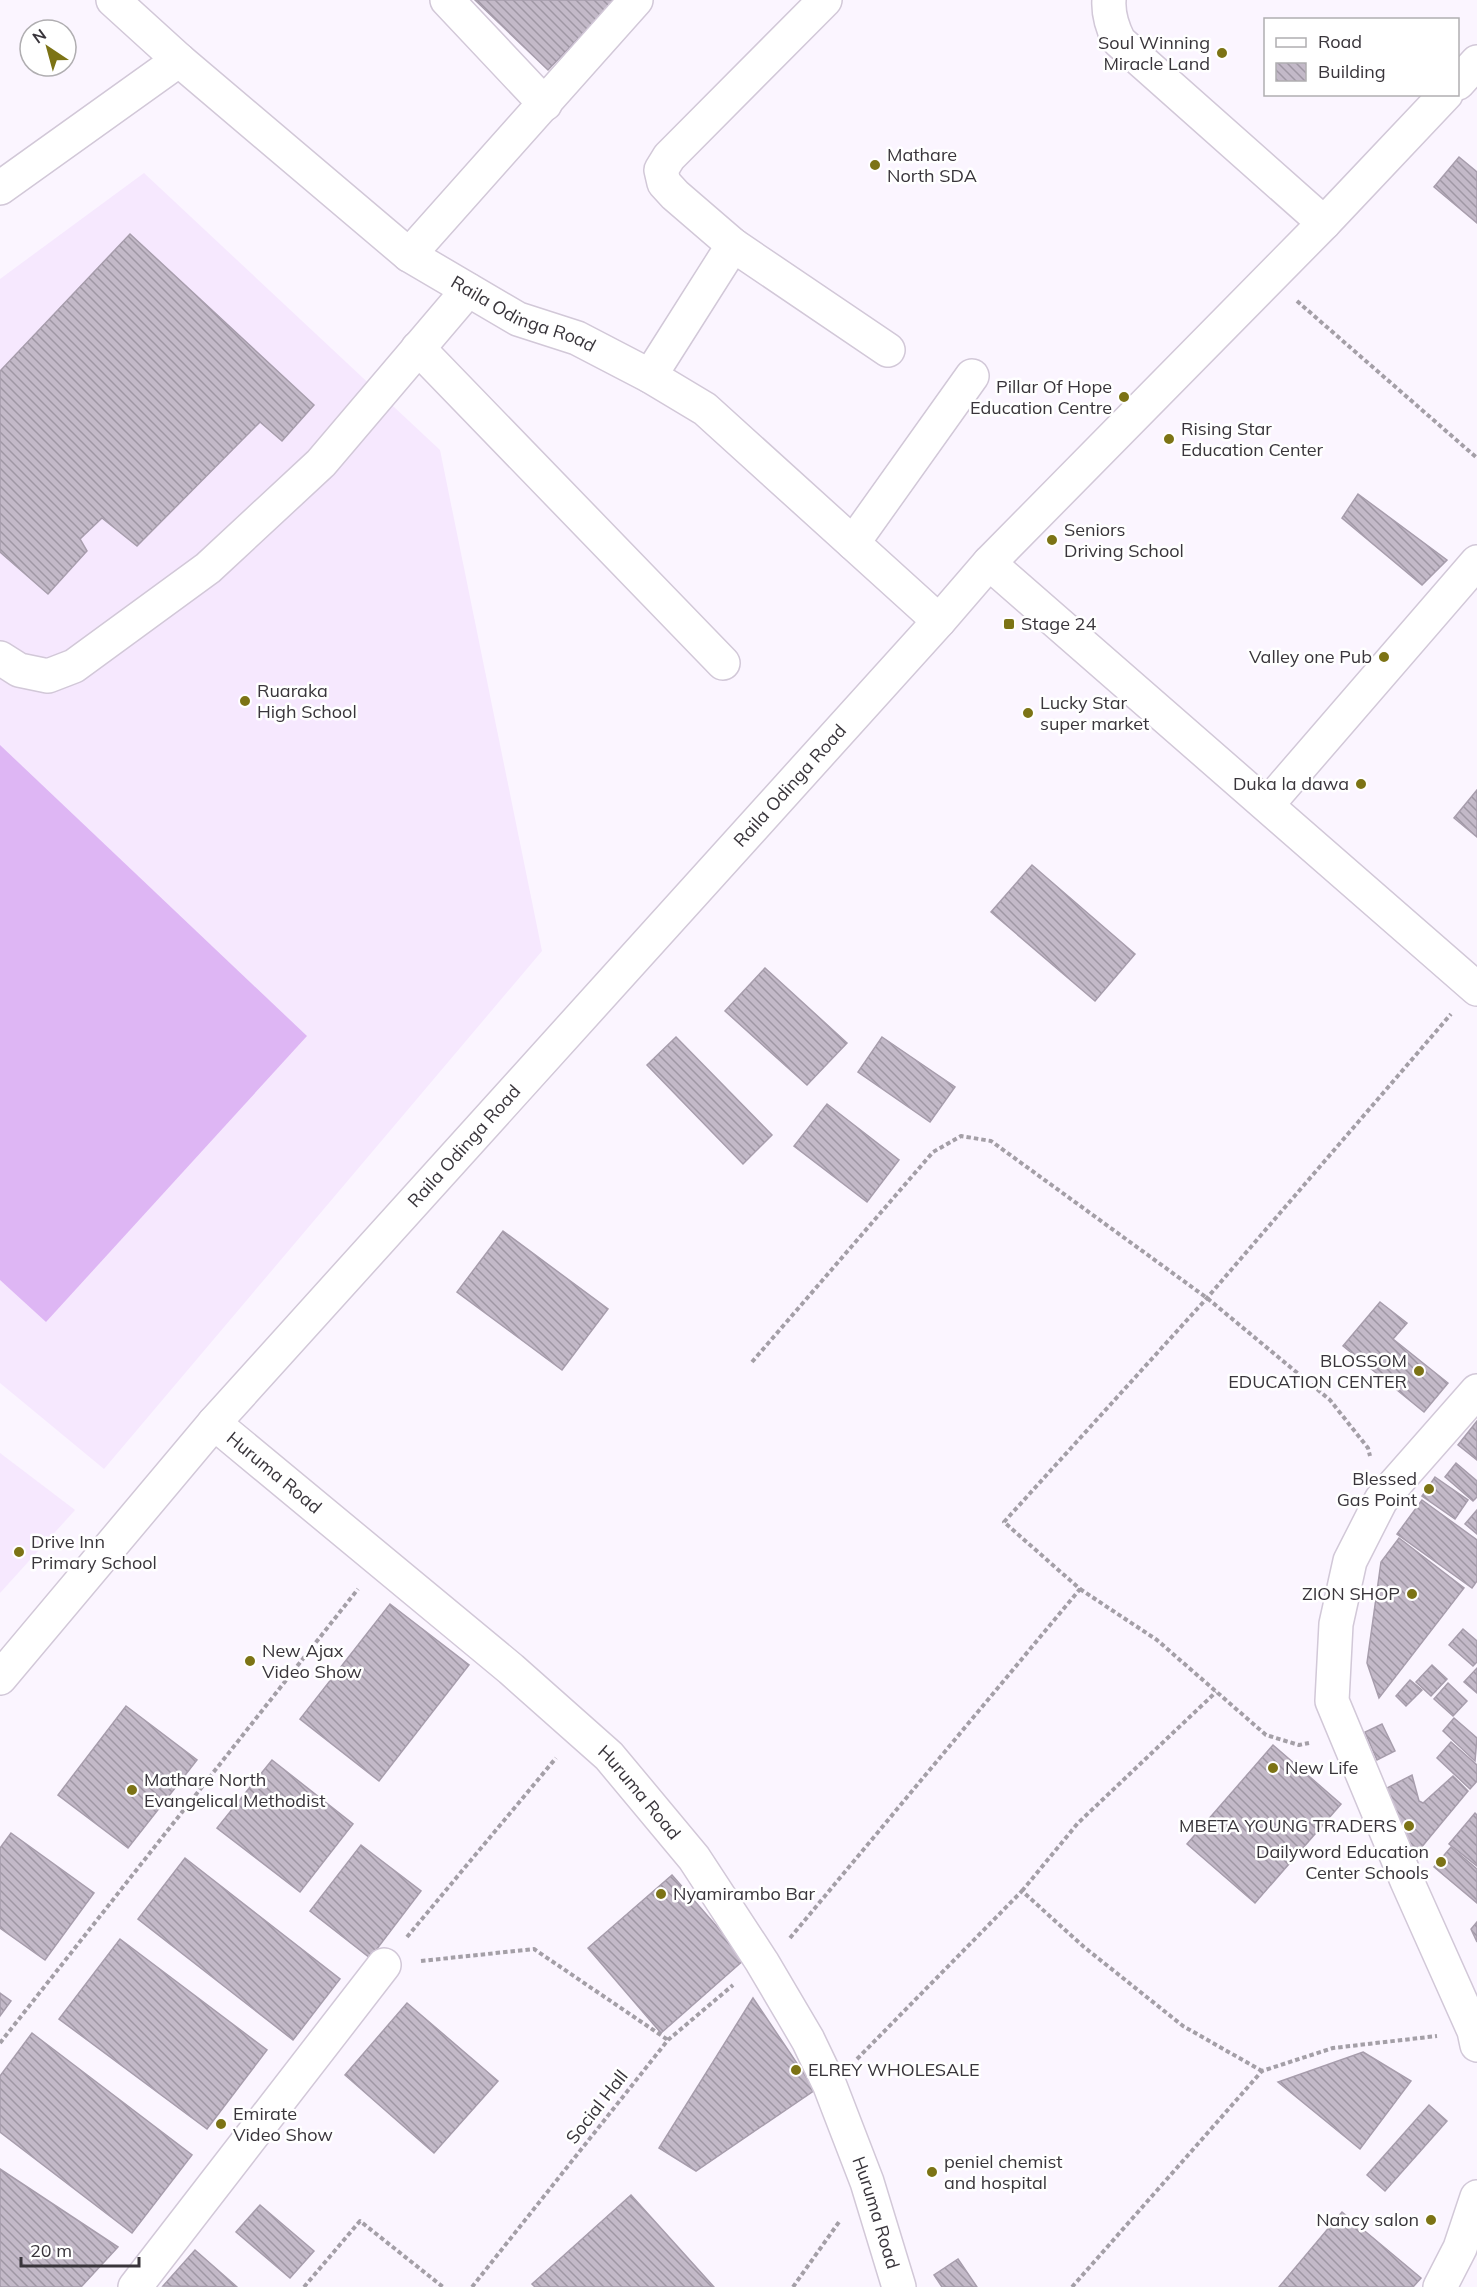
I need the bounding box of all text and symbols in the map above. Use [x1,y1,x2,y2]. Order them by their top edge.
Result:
north arrow [18,18,78,78]
legend [1264,18,1459,96]
text: N [28,24,50,48]
text: Road [1318,30,1362,53]
place label: Soul Winning Miracle Land [1098,31,1210,75]
marker: Soul Winning Miracle Land [1215,46,1229,60]
text: Building [1318,60,1386,83]
place label: Mathare North SDA [887,143,977,187]
marker: Mathare North SDA [868,158,882,172]
street label: Raila Odinga Road [447,270,600,357]
place label: Pillar Of Hope Education Centre [970,375,1112,419]
marker: Pillar Of Hope Education Centre [1117,390,1131,404]
place label: Rising Star Education Center [1181,417,1323,461]
marker: Rising Star Education Center [1162,432,1176,446]
place label: Seniors Driving School [1064,518,1184,562]
marker: Seniors Driving School [1045,533,1059,547]
place label: Stage 24 [1021,612,1096,635]
marker: Stage 24 [1002,617,1016,631]
place label: Valley one Pub [1249,645,1372,668]
marker: Valley one Pub [1377,650,1391,664]
place label: Ruaraka High School [257,679,357,723]
place label: Lucky Star super market [1040,691,1149,735]
marker: Ruaraka High School [238,694,252,708]
marker: Lucky Star super market [1021,706,1035,720]
street label: Raila Odinga Road [728,719,851,851]
place label: Duka la dawa [1233,772,1349,795]
marker: Duka la dawa [1354,777,1368,791]
street label: Raila Odinga Road [402,1080,525,1212]
place label: BLOSSOM EDUCATION CENTER [1228,1349,1407,1393]
marker: BLOSSOM EDUCATION CENTER [1412,1364,1426,1378]
street label: Huruma Road [222,1426,327,1518]
place label: Blessed Gas Point [1337,1467,1417,1511]
marker: Blessed Gas Point [1422,1482,1436,1496]
place label: Drive Inn Primary School [31,1530,157,1574]
marker: Drive Inn Primary School [12,1545,26,1559]
place label: ZION SHOP [1302,1582,1400,1605]
marker: ZION SHOP [1405,1587,1419,1601]
place label: New Ajax Video Show [262,1639,362,1683]
marker: New Ajax Video Show [243,1654,257,1668]
street label: Huruma Road [593,1740,686,1844]
place label: New Life [1285,1756,1358,1779]
marker: New Life [1266,1761,1280,1775]
place label: Mathare North Evangelical Methodist [144,1768,326,1812]
marker: Mathare North Evangelical Methodist [125,1783,139,1797]
place label: MBETA YOUNG TRADERS [1179,1814,1397,1837]
marker: MBETA YOUNG TRADERS [1402,1819,1416,1833]
place label: Dailyword Education Center Schools [1256,1840,1429,1884]
marker: Dailyword Education Center Schools [1434,1855,1448,1869]
place label: Nyamirambo Bar [673,1882,816,1905]
marker: Nyamirambo Bar [654,1887,668,1901]
place label: ELREY WHOLESALE [808,2058,980,2081]
marker: ELREY WHOLESALE [789,2063,803,2077]
street label: Social Hall [561,2065,633,2148]
place label: Emirate Video Show [233,2102,333,2146]
marker: Emirate Video Show [214,2117,228,2131]
place label: peniel chemist and hospital [944,2150,1063,2194]
street label: Huruma Road [847,2153,905,2271]
marker: peniel chemist and hospital [925,2165,939,2179]
place label: Nancy salon [1316,2208,1419,2231]
marker: Nancy salon [1424,2213,1438,2227]
scale bar [21,2230,140,2268]
text: 20 m [30,2239,72,2262]

